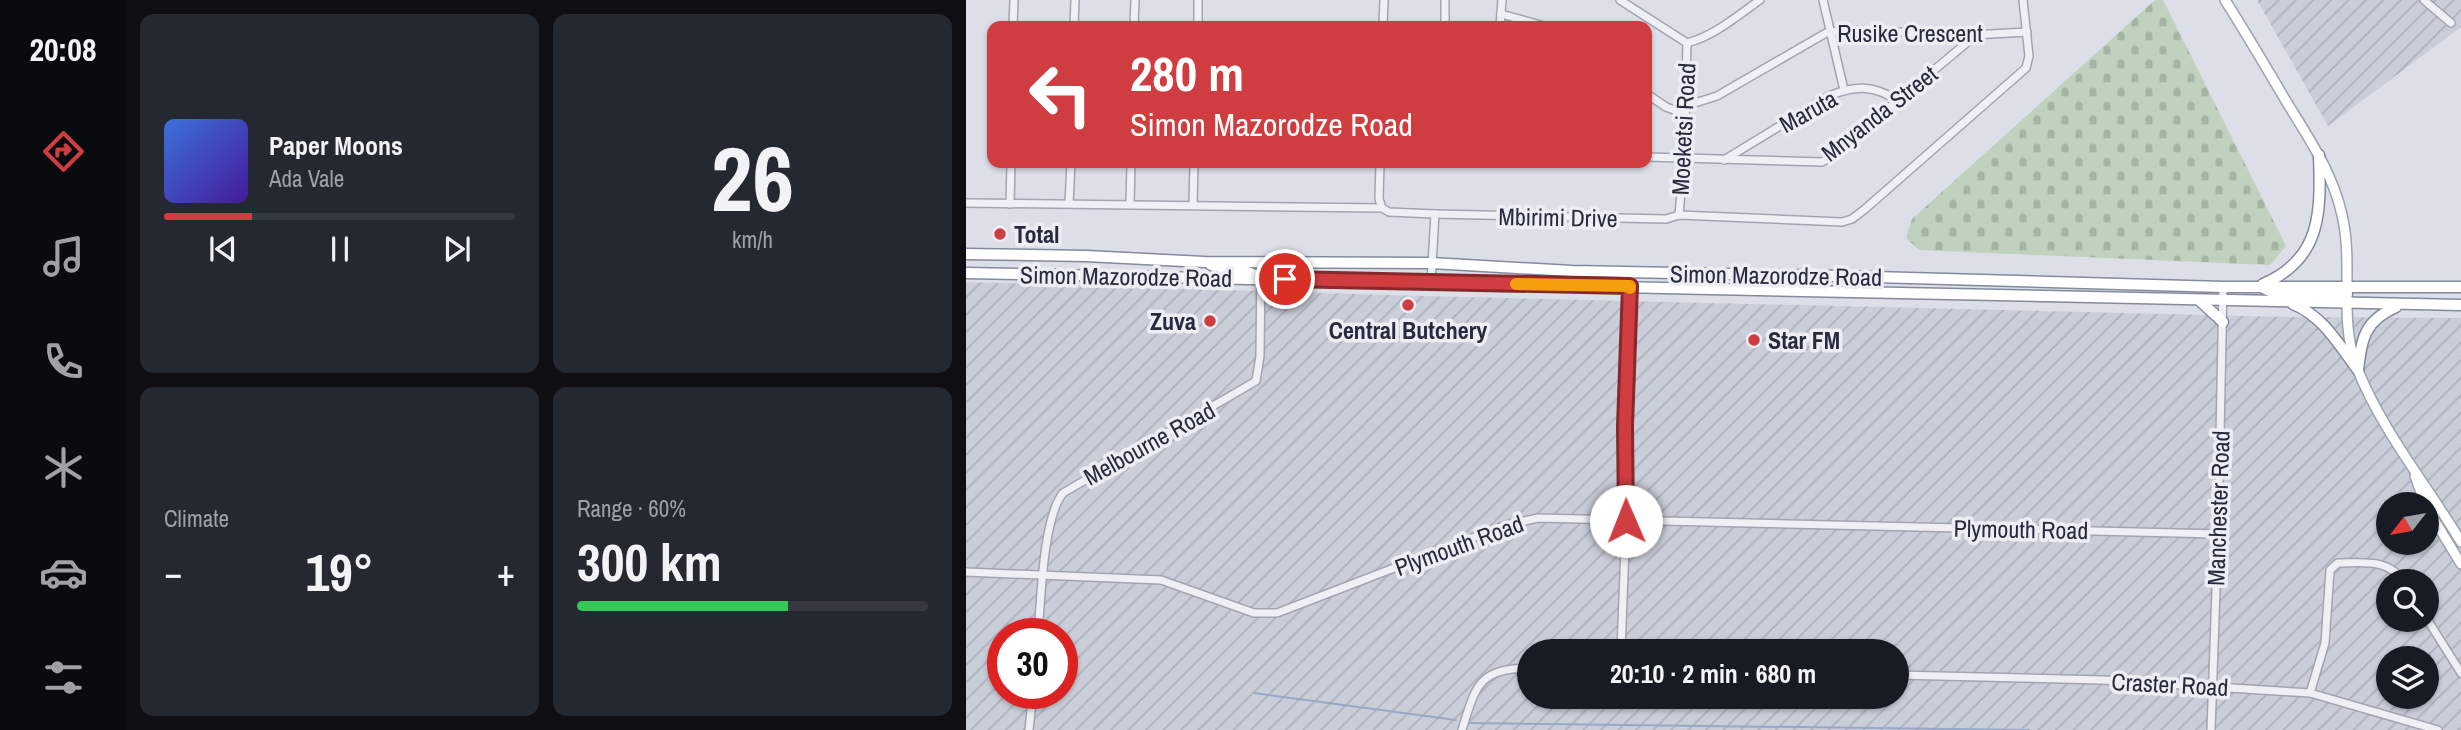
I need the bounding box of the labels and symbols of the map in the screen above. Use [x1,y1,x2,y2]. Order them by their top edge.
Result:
street label: Rusike Crescent [1837,17,1983,49]
street label: Mnyanda Street [1814,57,1944,168]
street label: Moeketsi Road [1664,62,1702,196]
street label: Maruta [1773,82,1843,140]
street label: Mbirimi Drive [1498,200,1618,234]
place label: Total [1014,218,1060,250]
marker: Total [992,226,1008,242]
pin [1255,249,1315,309]
street label: Simon Mazorodze Road [1670,257,1882,293]
street label: Simon Mazorodze Road [1020,258,1232,294]
marker: Central Butchery [1400,297,1416,313]
place label: Zuva [1150,305,1196,337]
marker: Zuva [1202,313,1218,329]
place label: Central Butchery [1329,314,1487,346]
place label: Star FM [1768,324,1840,356]
marker: Star FM [1746,332,1762,348]
street label: Melbourne Road [1078,394,1220,492]
street label: Manchester Road [2199,430,2237,586]
position arrow [1589,484,1663,558]
north arrow [2376,492,2440,555]
street label: Plymouth Road [1390,507,1528,583]
street label: Plymouth Road [1953,512,2089,546]
speed limit sign: 30 [987,618,1078,709]
street label: Craster Road [2111,665,2229,703]

